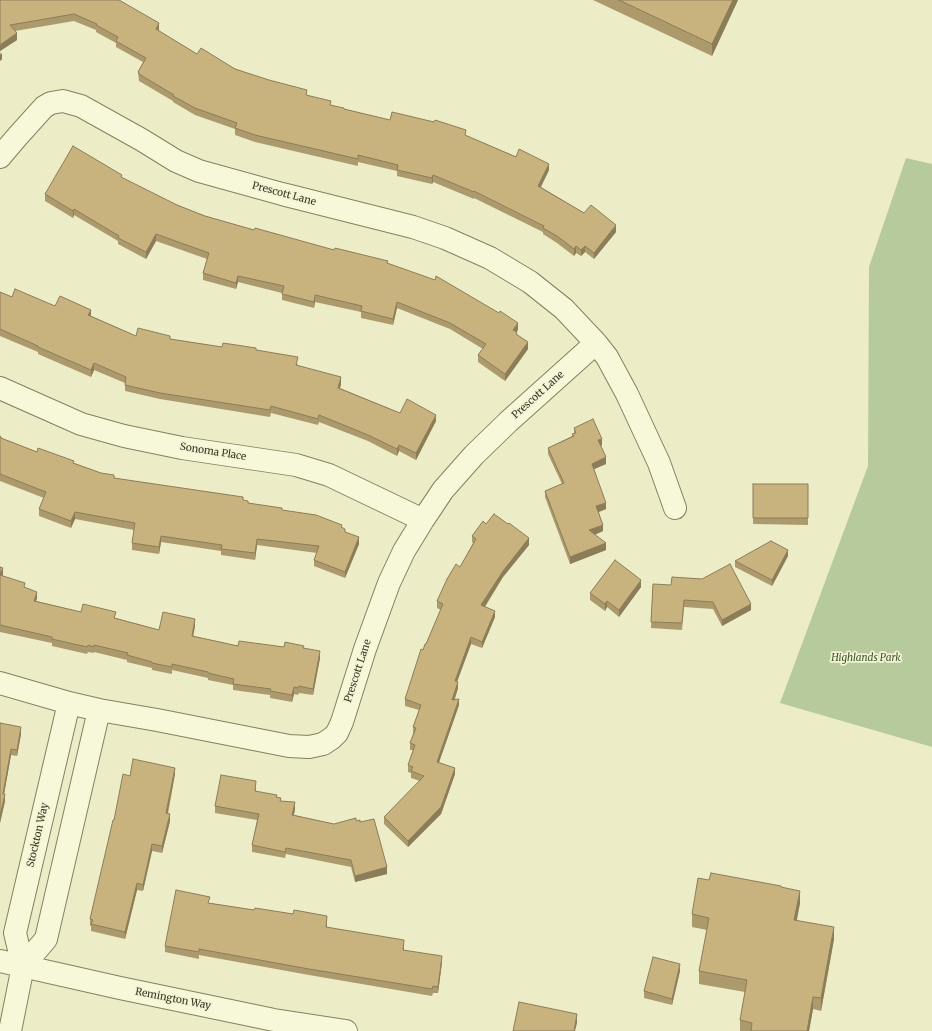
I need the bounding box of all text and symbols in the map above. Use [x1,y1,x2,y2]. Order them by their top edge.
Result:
street label: Prescott Lane [251,180,317,208]
street label: Prescott Lane [510,369,566,421]
street label: Sonoma Place [179,441,247,463]
street label: Prescott Lane [342,638,374,704]
park label: Highlands Park [831,652,901,664]
street label: Stockton Way [25,801,51,869]
street label: Remington Way [134,986,212,1012]

